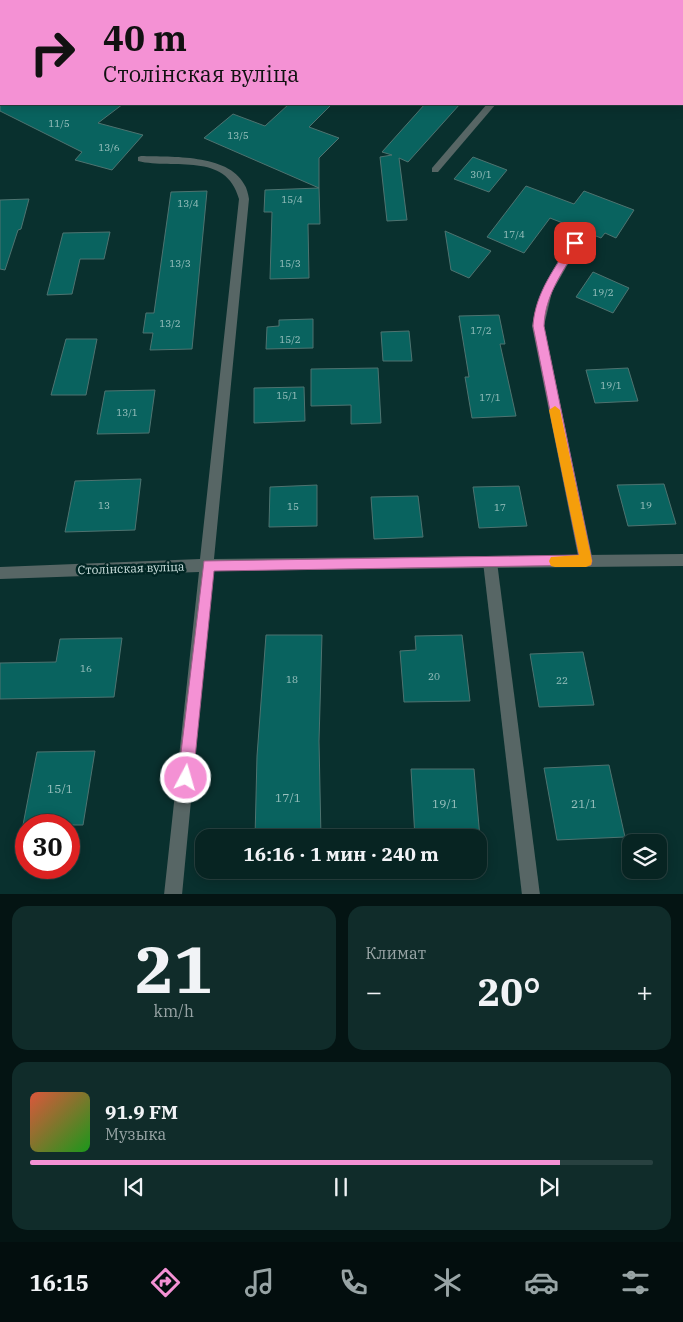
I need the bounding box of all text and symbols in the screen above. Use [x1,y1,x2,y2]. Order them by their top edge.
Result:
text: 40 m [103,15,187,61]
icon: right [20,20,85,85]
text: Столінская вуліца [103,59,299,88]
house number: 11/5 [48,117,70,130]
house number: 13/5 [227,129,249,142]
house number: 13/6 [98,141,120,154]
house number: 30/1 [470,168,492,181]
house number: 15/4 [281,193,303,206]
house number: 13/4 [177,197,199,210]
pin [554,222,596,264]
house number: 17/4 [503,228,525,241]
icon: arrive [561,229,589,257]
house number: 13/3 [169,257,191,270]
house number: 15/3 [279,257,301,270]
house number: 19/2 [592,286,614,299]
house number: 13/2 [159,317,181,330]
house number: 17/2 [470,324,492,337]
house number: 15/2 [279,333,301,346]
house number: 19/1 [600,379,622,392]
house number: 15/1 [276,389,298,402]
house number: 17/1 [479,391,501,404]
house number: 13/1 [116,406,138,419]
house number: 13 [98,499,110,512]
house number: 19 [640,499,652,512]
house number: 15 [287,500,299,513]
house number: 17 [494,501,506,514]
street label: Столінская вуліца [77,559,185,577]
house number: 16 [80,662,92,675]
house number: 20 [428,670,440,683]
house number: 18 [286,673,298,686]
house number: 22 [556,674,568,687]
position arrow [159,751,211,803]
house number: 15/1 [47,781,73,796]
house number: 17/1 [275,790,301,805]
house number: 19/1 [432,796,458,811]
house number: 21/1 [571,796,597,811]
speed limit sign: 30 [15,814,80,879]
map controls [622,834,667,879]
button: layers [622,834,667,879]
text: 16:16 · 1 мин · 240 m [243,842,439,866]
text: 21 [135,926,213,1011]
text: Климат [366,943,426,963]
text: 20° [478,967,541,1016]
text: − [366,973,382,1010]
text: + [636,973,653,1010]
text: km/h [154,1001,194,1021]
text: 91.9 FM [105,1100,178,1124]
text: Музыка [105,1124,166,1144]
icon: previous [120,1173,148,1201]
icon: pause [327,1173,355,1201]
icon: next [535,1173,563,1201]
icon: directions [148,1265,183,1300]
icon: music [242,1265,277,1300]
icon: phone [336,1265,371,1300]
icon: climate [430,1265,465,1300]
icon: car [524,1265,559,1300]
icon: filters [618,1265,653,1300]
text: 16:15 [30,1268,89,1297]

